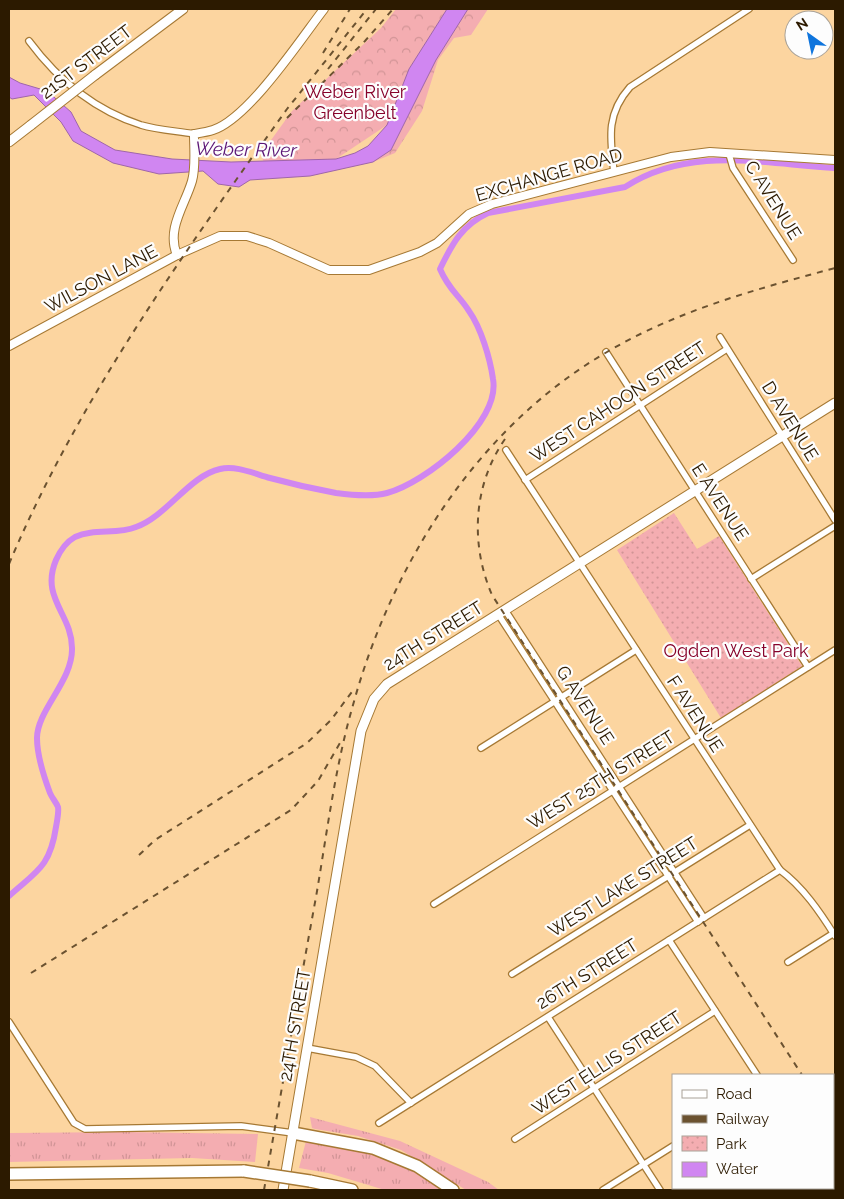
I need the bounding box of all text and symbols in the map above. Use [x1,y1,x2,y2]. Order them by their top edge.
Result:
north arrow [784,10,834,60]
text: N [793,14,811,34]
street label: 21ST STREET [36,20,136,103]
park label: Weber River Greenbelt [304,81,407,123]
water label: Weber River [195,137,299,161]
street label: EXCHANGE ROAD [473,143,625,206]
street label: C AVENUE [741,156,806,243]
street label: WILSON LANE [41,240,161,317]
street label: WEST CAHOON STREET [526,337,710,466]
street label: D AVENUE [758,377,823,464]
street label: E AVENUE [688,459,753,544]
street label: 24TH STREET [379,597,487,675]
park label: Ogden West Park [663,640,809,661]
street label: G AVENUE [552,661,619,748]
street label: F AVENUE [663,672,728,756]
street label: WEST 25TH STREET [523,726,678,833]
street label: WEST LAKE STREET [544,832,701,941]
street label: 26TH STREET [532,934,641,1013]
street label: 24TH STREET [274,967,315,1083]
street label: WEST ELLIS STREET [528,1006,685,1119]
legend [672,1074,834,1189]
text: Road [716,1085,752,1103]
text: Railway [716,1110,769,1128]
text: Park [716,1135,747,1153]
text: Water [716,1160,759,1178]

